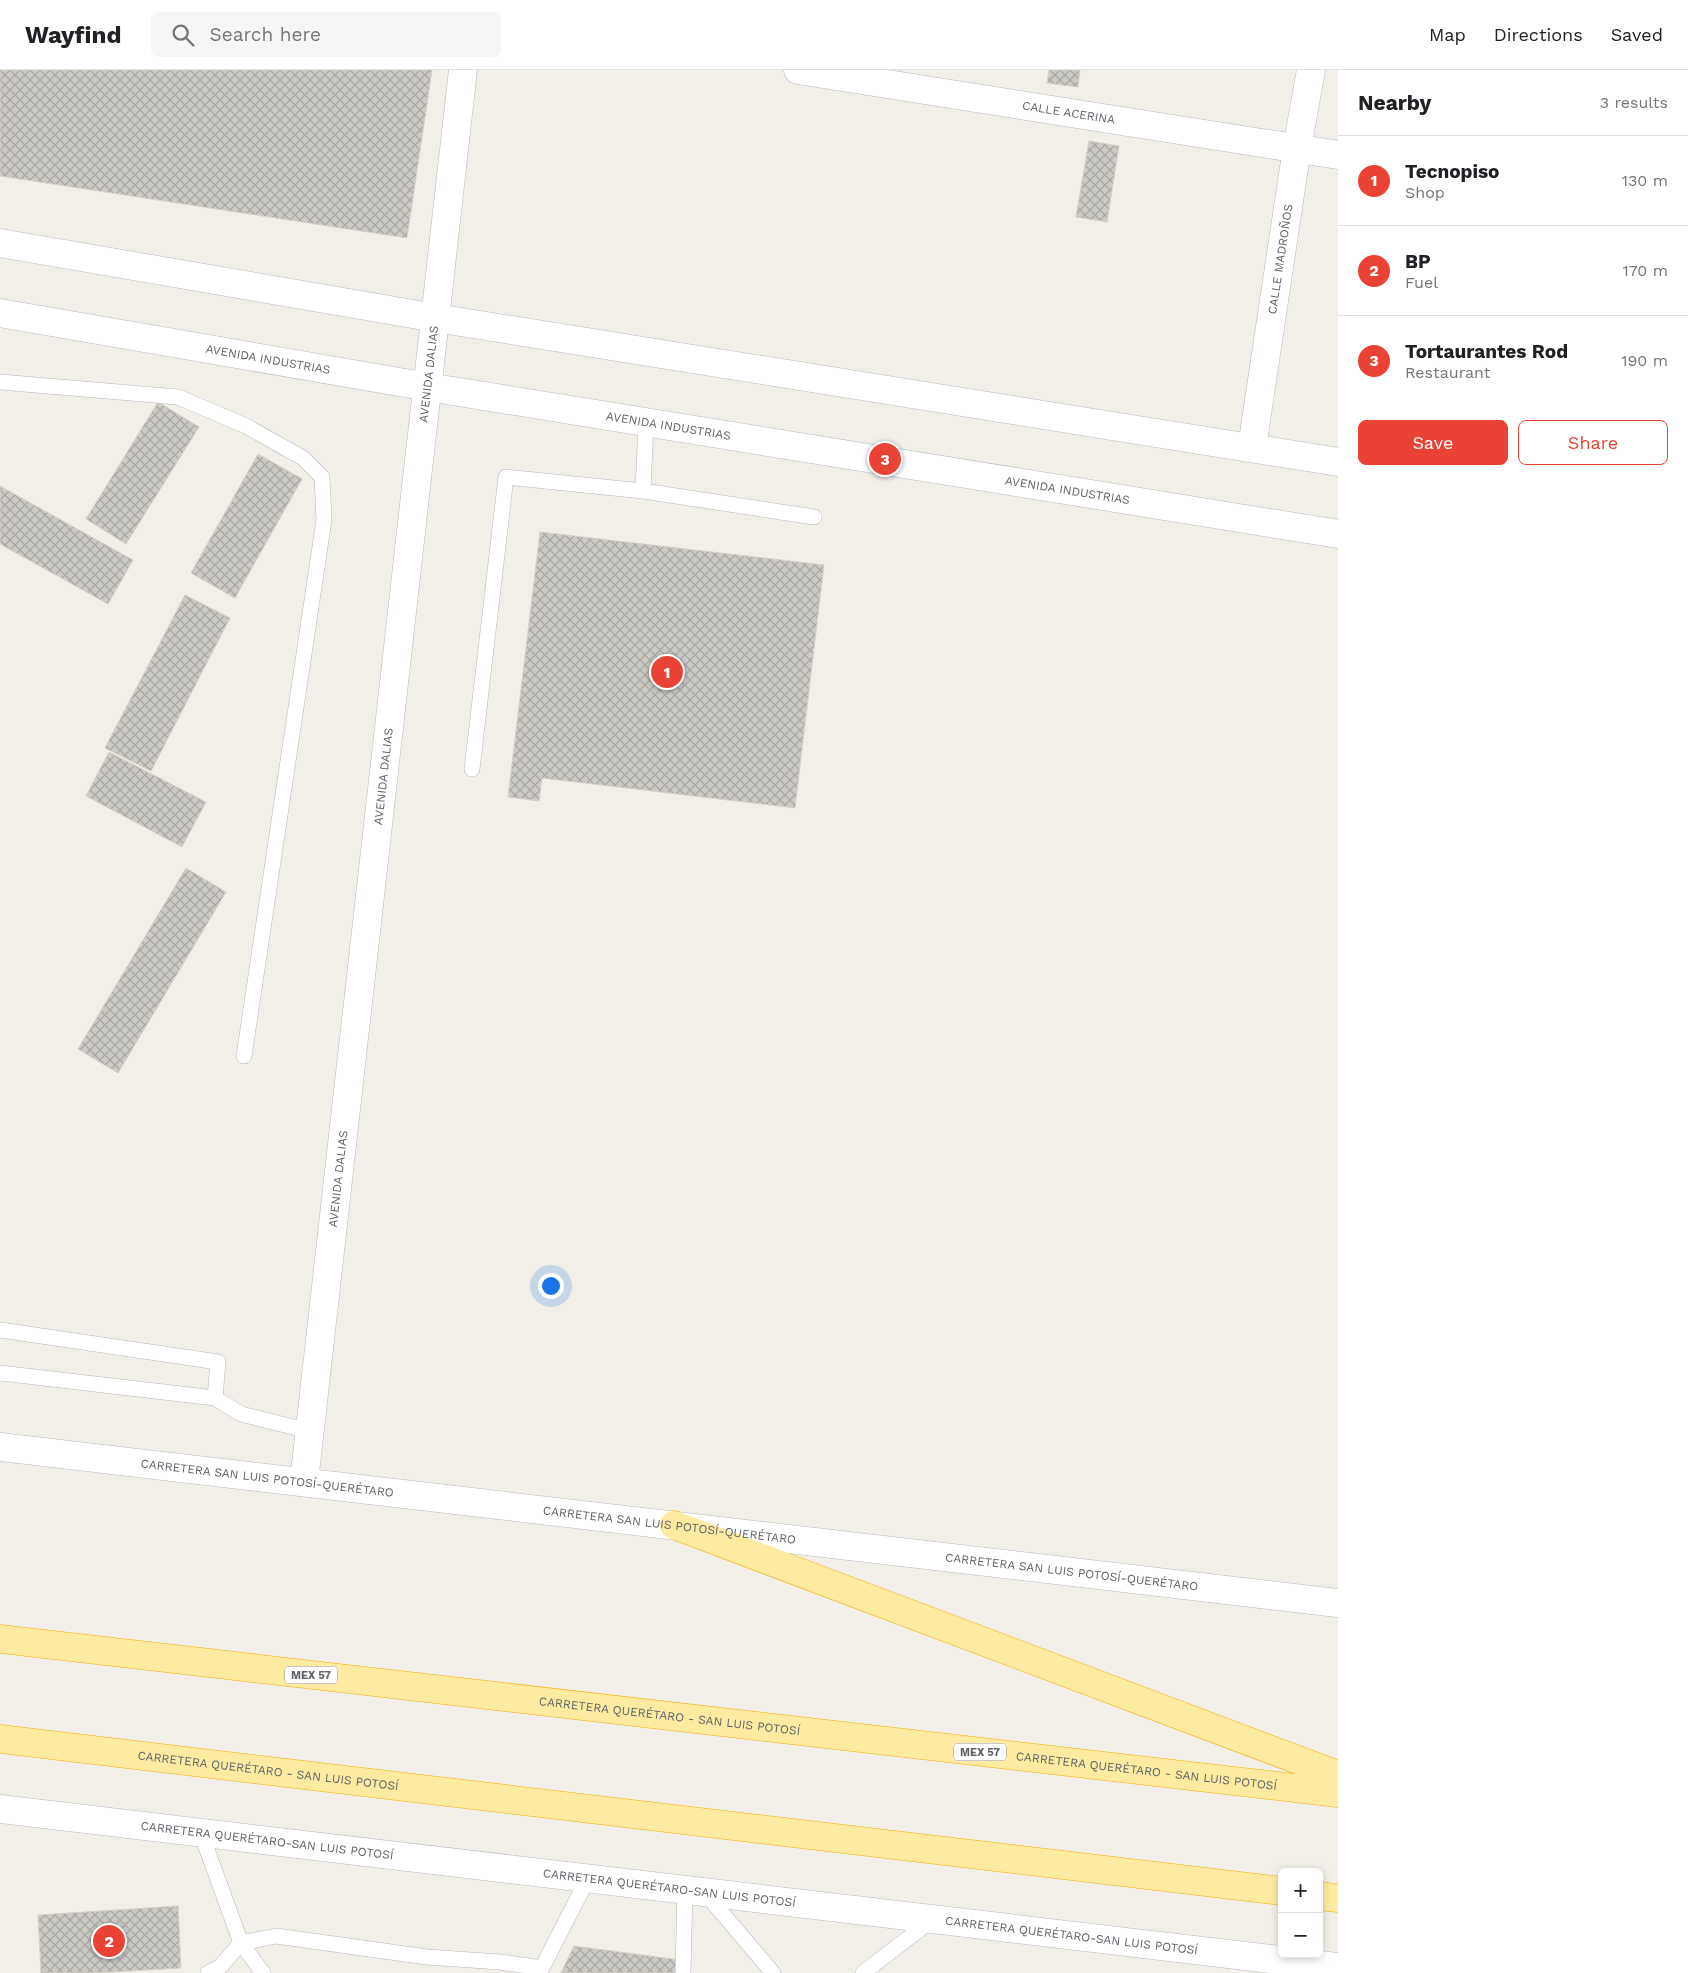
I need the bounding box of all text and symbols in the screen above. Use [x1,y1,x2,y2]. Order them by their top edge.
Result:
search box [151,12,501,57]
text: Wayfind [25,21,121,49]
icon: search [169,21,197,49]
text: Search here [209,23,321,46]
text: Map [1429,24,1466,45]
text: Directions [1494,24,1583,45]
text: Saved [1611,24,1663,45]
text: Nearby [1358,90,1431,115]
text: 3 results [1600,93,1668,112]
street label: CALLE ACERINA [1021,98,1116,127]
text: Tecnopiso [1405,160,1500,183]
text: 1 [1371,171,1377,190]
text: 130 m [1622,171,1668,190]
text: Shop [1405,183,1445,202]
street label: CALLE MADROÑOS [1265,203,1295,315]
text: BP [1405,250,1431,273]
text: 2 [1369,261,1379,280]
text: 170 m [1622,261,1668,280]
text: Fuel [1405,273,1438,292]
street label: AVENIDA DALIAS [416,325,441,423]
text: Tortaurantes Rod [1405,340,1568,363]
street label: AVENIDA INDUSTRIAS [205,342,331,377]
text: 3 [1369,351,1379,370]
text: 190 m [1621,351,1668,370]
text: Restaurant [1405,363,1491,382]
street label: AVENIDA INDUSTRIAS [605,409,732,443]
button: Save [1358,420,1508,465]
button: Share [1518,420,1668,465]
pin: 3 [869,440,901,478]
street label: AVENIDA INDUSTRIAS [1004,473,1131,507]
pin: 1 [651,653,683,691]
street label: AVENIDA DALIAS [371,727,396,826]
street label: AVENIDA DALIAS [326,1130,351,1228]
your location [538,1273,564,1299]
street label: CARRETERA SAN LUIS POTOSÍ-QUERÉTARO [140,1456,394,1500]
street label: CARRETERA SAN LUIS POTOSÍ-QUERÉTARO [542,1503,797,1547]
street label: CARRETERA SAN LUIS POTOSÍ-QUERÉTARO [944,1550,1199,1594]
road number: MEX 57 [285,1666,337,1684]
street label: CARRETERA QUERÉTARO - SAN LUIS POTOSÍ [538,1694,801,1738]
road number: MEX 57 [954,1744,1006,1760]
street label: CARRETERA QUERÉTARO - SAN LUIS POTOSÍ [137,1748,400,1793]
street label: CARRETERA QUERÉTARO - SAN LUIS POTOSÍ [1015,1749,1278,1793]
street label: CARRETERA QUERÉTARO-SAN LUIS POTOSÍ [140,1819,395,1862]
street label: CARRETERA QUERÉTARO-SAN LUIS POTOSÍ [542,1866,797,1910]
map controls [1278,1868,1323,1958]
button: + [1278,1868,1323,1913]
button: − [1278,1913,1323,1958]
street label: CARRETERA QUERÉTARO-SAN LUIS POTOSÍ [944,1914,1199,1957]
pin: 2 [93,1922,125,1960]

